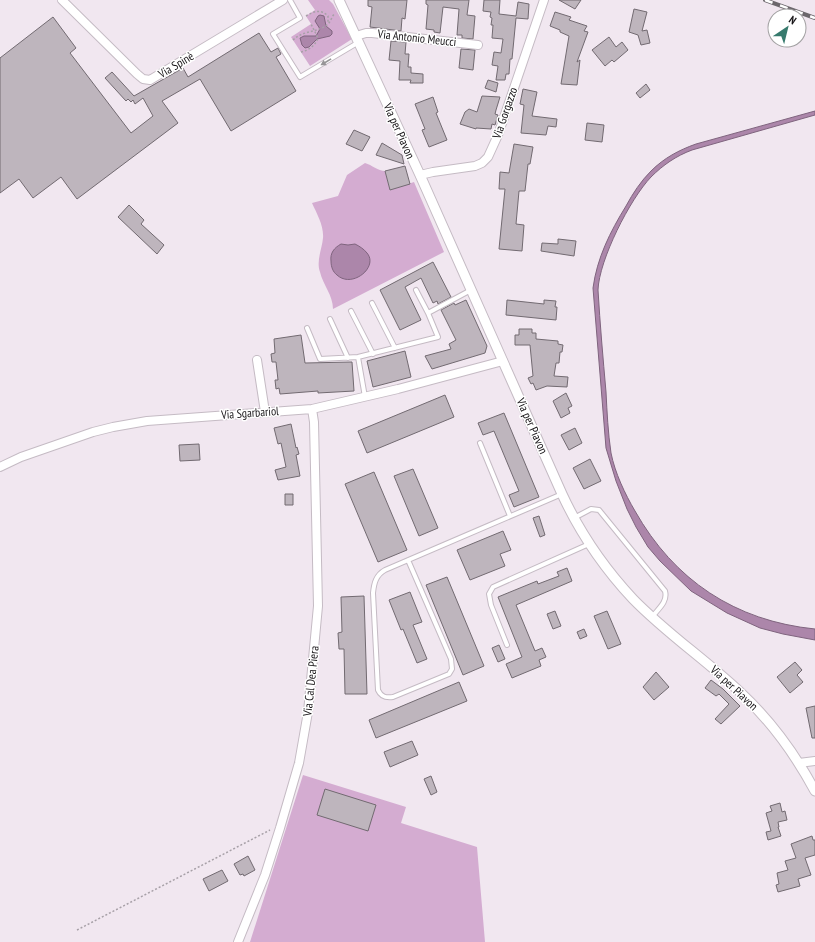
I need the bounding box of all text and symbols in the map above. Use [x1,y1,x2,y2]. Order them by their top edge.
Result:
north arrow [767,8,807,48]
text: N [786,12,799,27]
street label: Via Antonio Meucci [376,26,457,49]
street label: Via Spinè [154,48,196,81]
one-way arrow [321,58,331,66]
street label: Via Gorgazzo [488,85,520,142]
street label: Via per Piavon [380,100,418,161]
street label: Via per Piavon [513,395,551,456]
street label: Via Sgarbariol [220,403,280,422]
street label: Via Cal Dea Piera [299,645,322,718]
street label: Via per Piavon [707,661,761,713]

